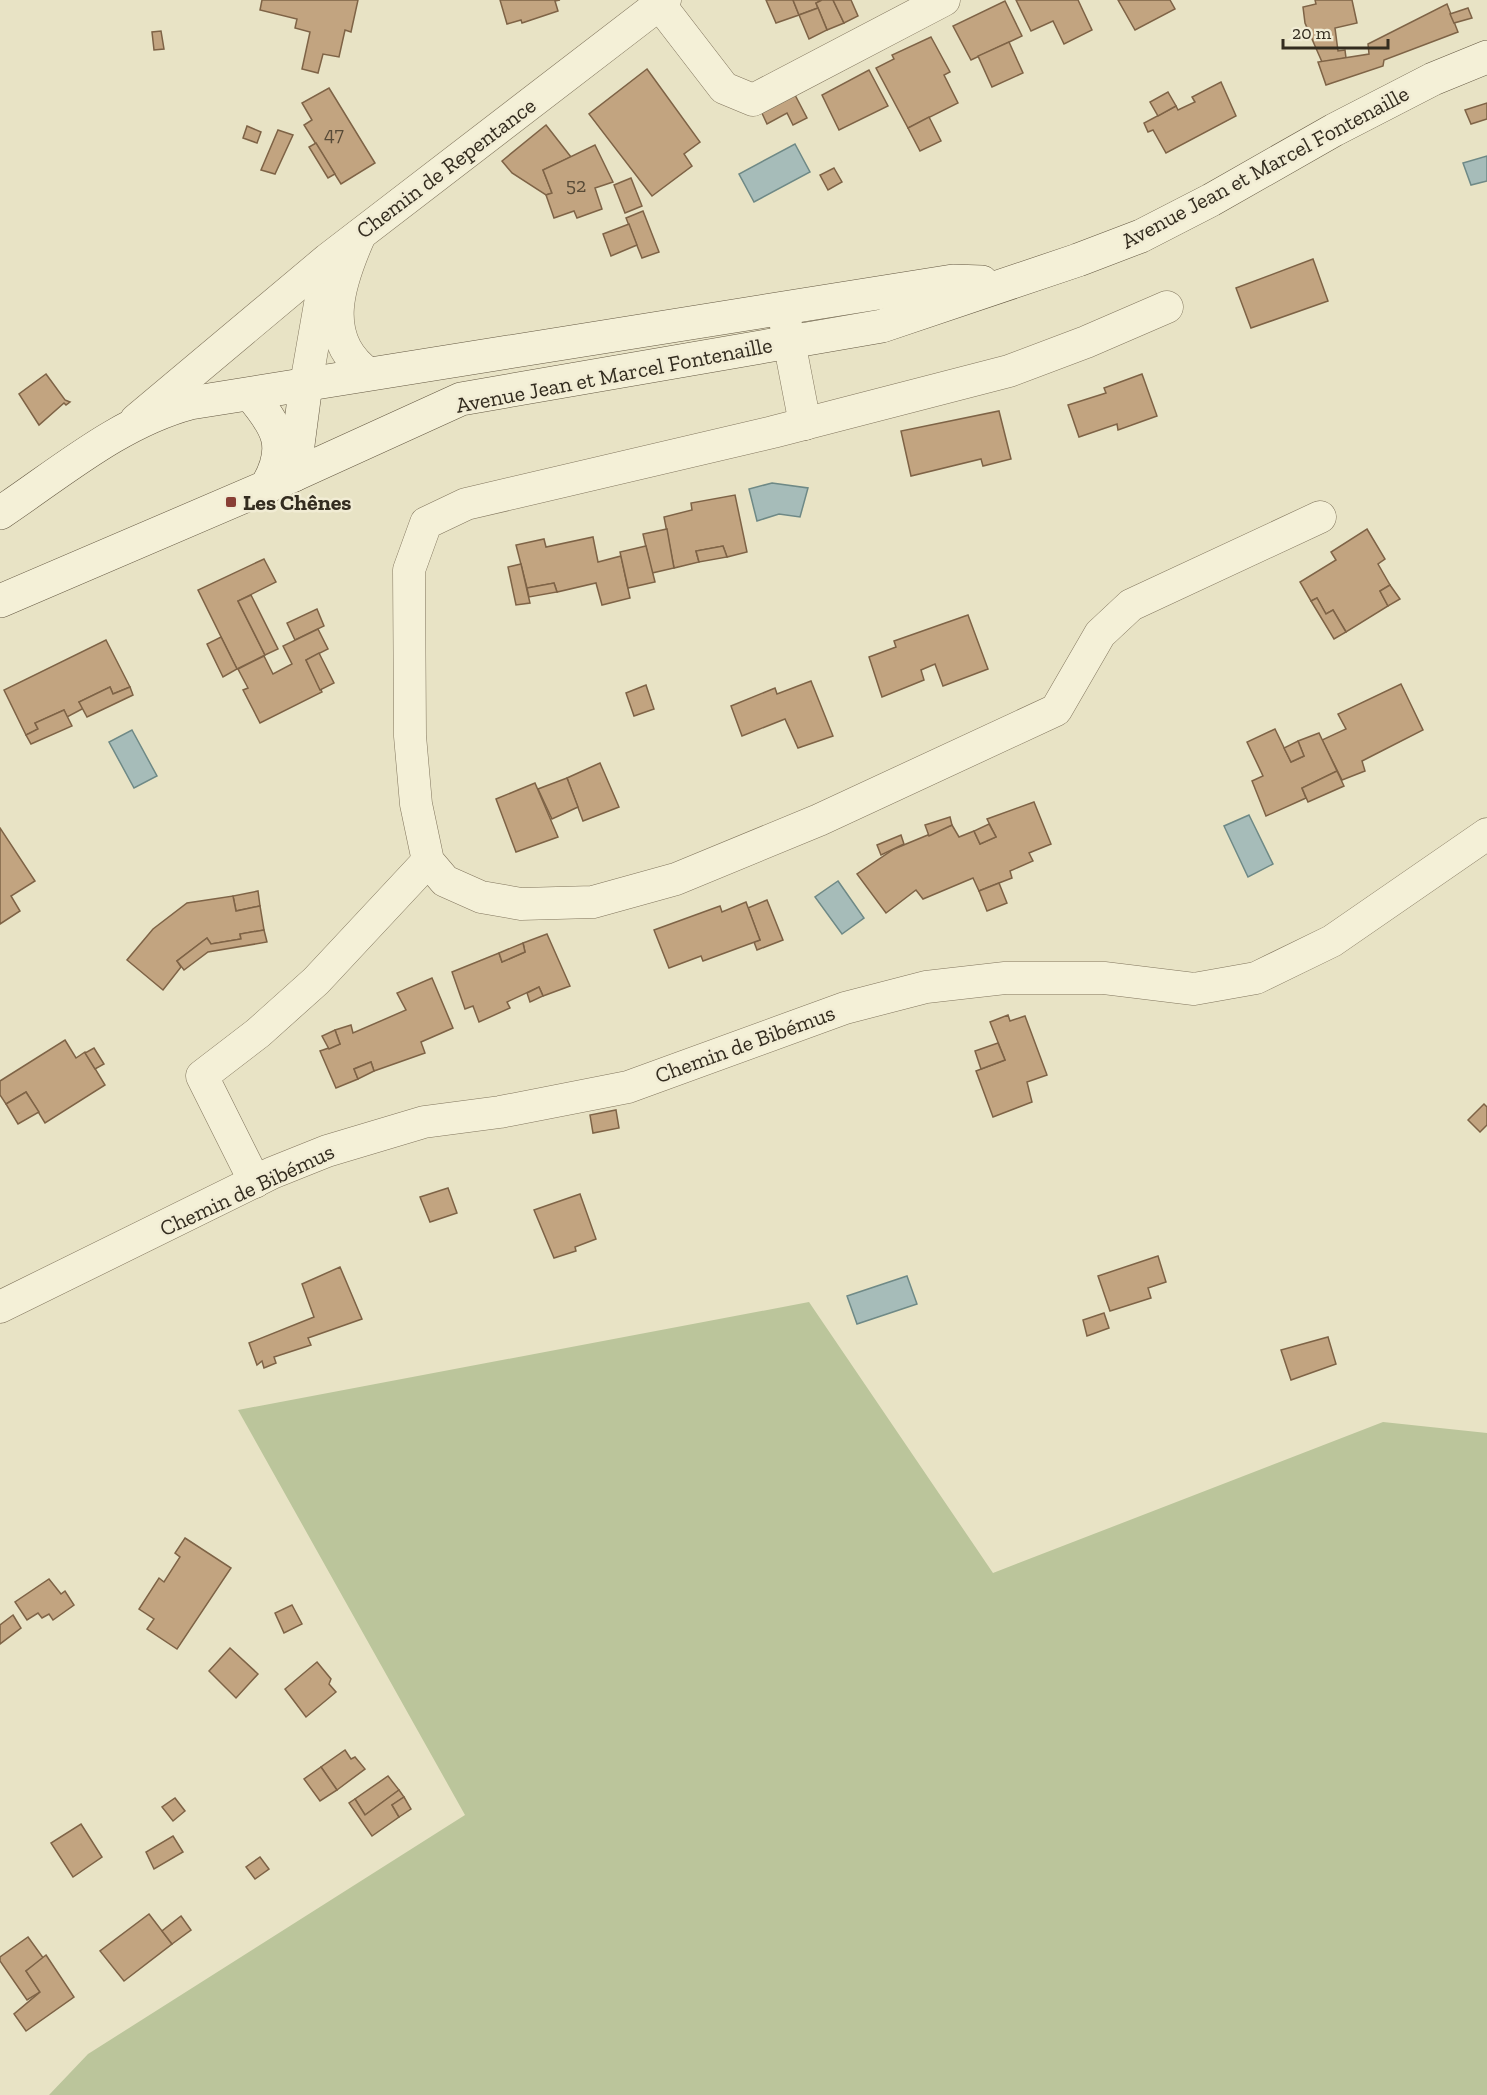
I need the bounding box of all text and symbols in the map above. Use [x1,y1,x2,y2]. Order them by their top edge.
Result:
scale bar [1283,12,1388,50]
text: 20 m [1292,22,1332,44]
street label: Avenue Jean et Marcel Fontenaille [1117,80,1413,254]
street label: Chemin de Repentance [351,92,541,244]
house number: 47 [324,122,345,146]
house number: 52 [566,173,586,197]
street label: Avenue Jean et Marcel Fontenaille [453,331,775,419]
place label: Les Chênes [243,489,351,516]
marker: Les Chênes [224,495,238,509]
street label: Chemin de Bibémus [651,999,839,1089]
street label: Chemin de Bibémus [155,1138,339,1242]

